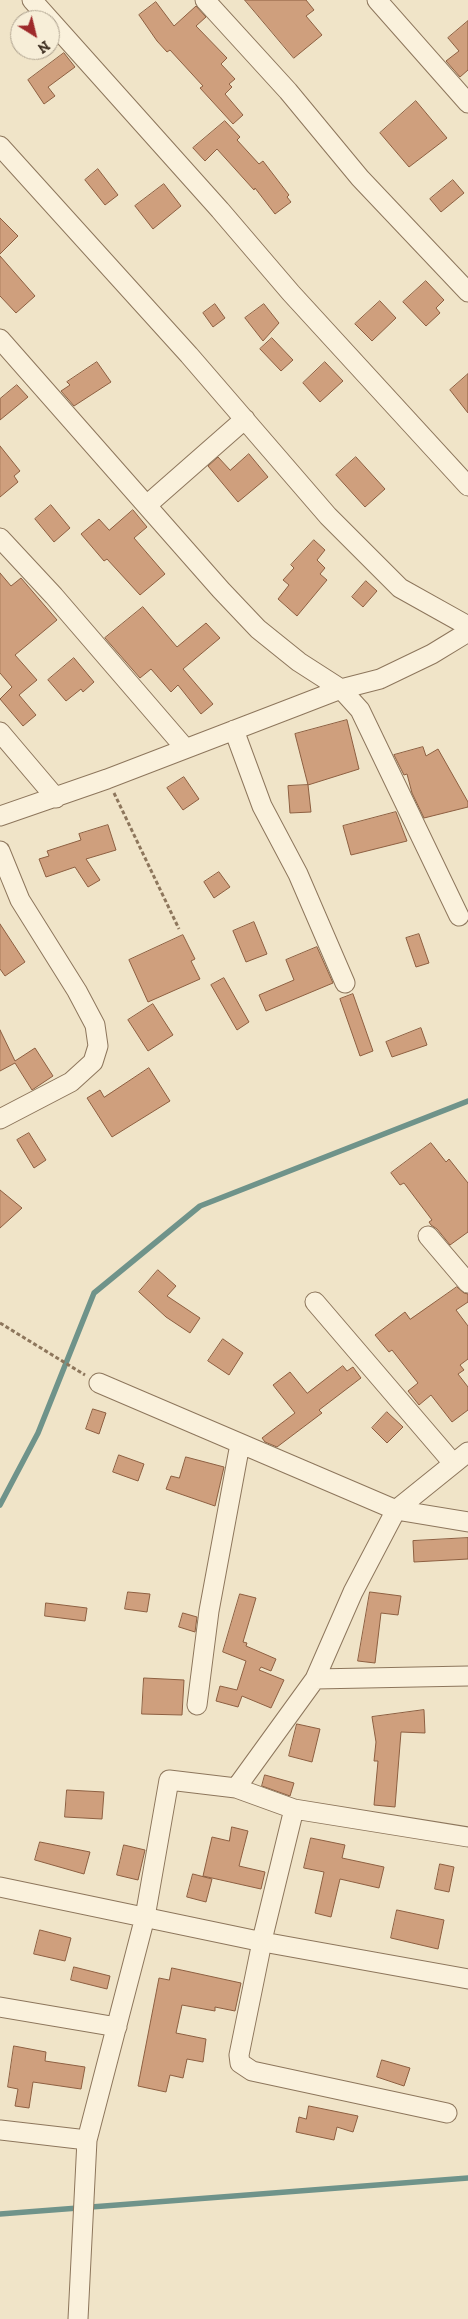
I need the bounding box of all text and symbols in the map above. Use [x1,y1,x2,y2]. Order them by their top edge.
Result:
north arrow [10,10,60,60]
text: N [34,37,53,57]

